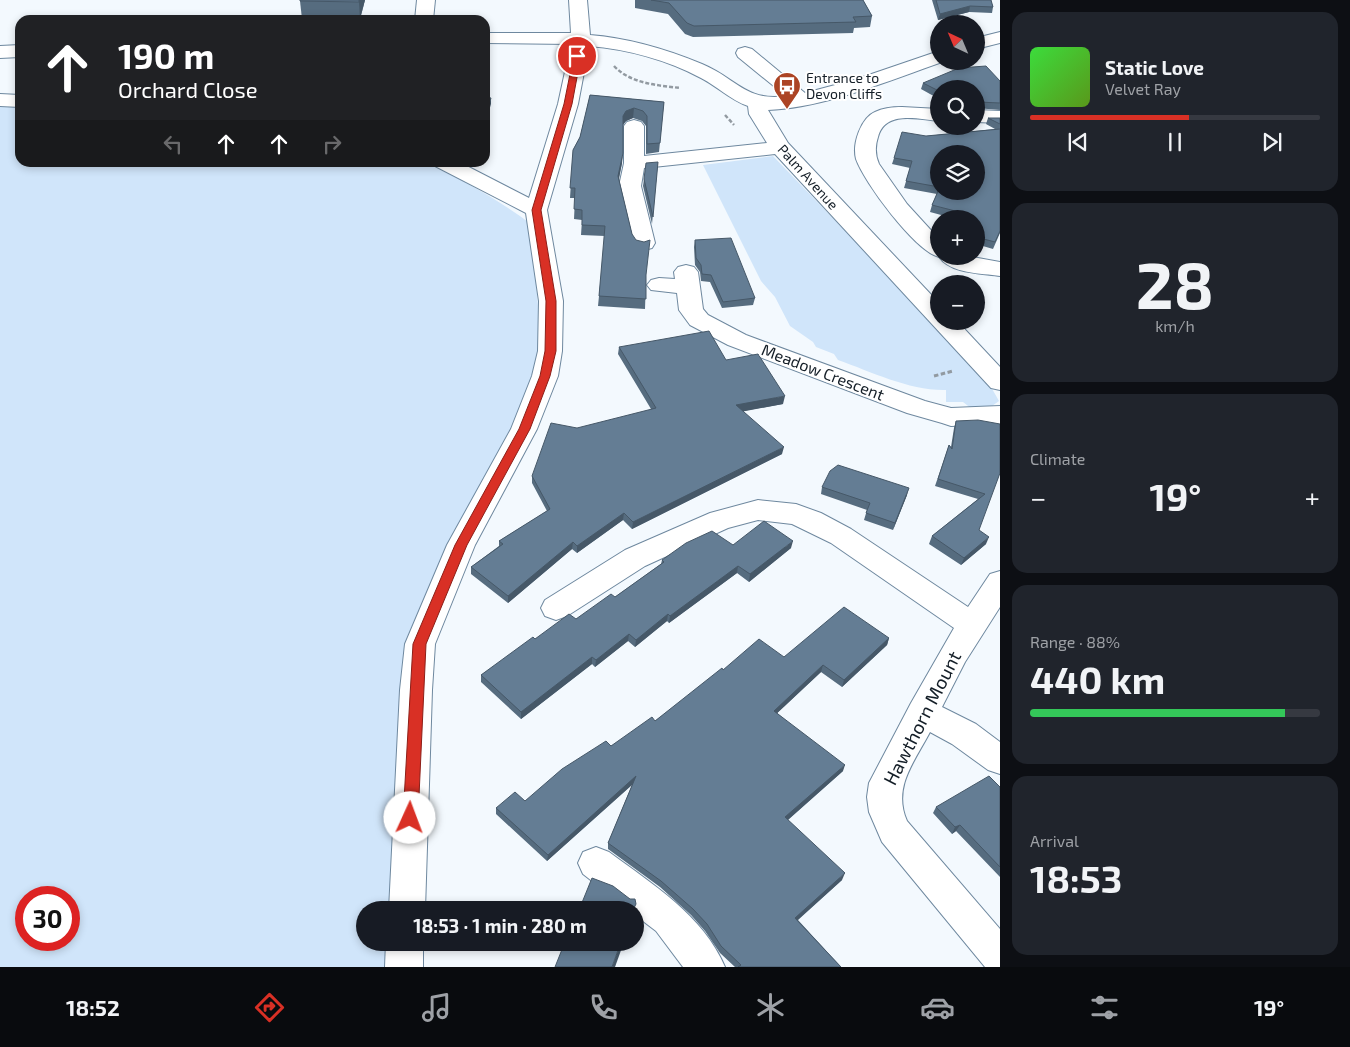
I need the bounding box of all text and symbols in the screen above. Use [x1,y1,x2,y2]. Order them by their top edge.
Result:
north arrow [930,15,985,70]
map controls [930,15,985,330]
text: 190 m [118,34,214,76]
icon: ahead [35,35,100,100]
pin [556,35,598,77]
icon: arrive [563,42,591,70]
text: Static Love [1105,56,1204,79]
place label: Entrance to Devon Cliffs [806,69,882,102]
bus stop icon: Entrance to Devon Cliffs [772,71,802,110]
text: Orchard Close [118,76,258,102]
text: Velvet Ray [1105,79,1181,98]
button: search [930,80,985,135]
icon: previous [1064,128,1092,156]
icon: pause [1161,128,1189,156]
icon: next [1258,128,1286,156]
icon: left [159,130,187,158]
icon: ahead [212,130,240,158]
icon: ahead [265,130,293,158]
icon: right [318,130,346,158]
street label: Palm Avenue [775,141,842,213]
button: layers [930,145,985,200]
button: + [930,210,985,265]
text: 28 [1136,244,1214,322]
button: − [930,275,985,330]
text: km/h [1155,316,1195,335]
street label: Meadow Crescent [759,339,887,404]
text: Climate [1030,449,1085,468]
text: 19° [1150,473,1201,519]
text: − [1030,480,1046,514]
text: + [1305,480,1320,514]
text: Range · 88% [1030,632,1120,651]
street label: Hawthorn Mount [878,647,965,789]
text: 440 km [1030,656,1165,702]
position arrow [383,791,435,843]
text: Arrival [1030,831,1079,850]
text: 18:53 [1030,855,1122,901]
speed limit sign: 30 [15,886,80,951]
text: 18:53 · 1 min · 280 m [413,914,587,937]
icon: directions [252,990,287,1025]
icon: music [419,990,454,1025]
icon: phone [586,990,621,1025]
icon: climate [753,990,788,1025]
icon: car [920,990,955,1025]
icon: filters [1087,990,1122,1025]
text: 18:52 [66,994,120,1020]
text: 19° [1254,994,1284,1020]

